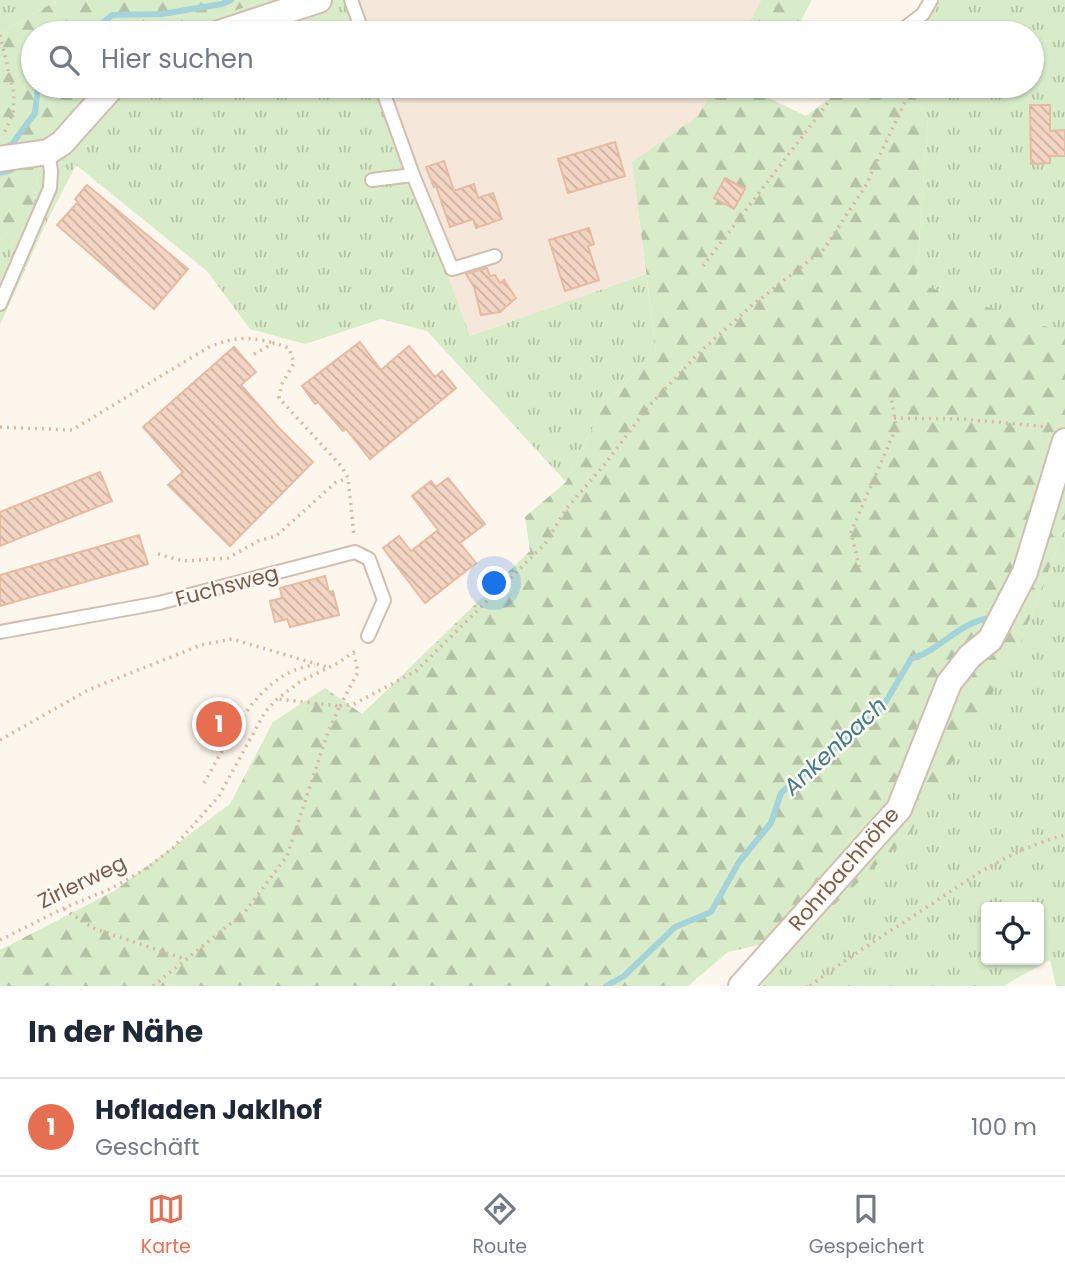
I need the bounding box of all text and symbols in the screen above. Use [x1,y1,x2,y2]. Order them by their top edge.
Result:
search box [21,21,1044,98]
icon: search [45,41,83,79]
text: Hier suchen [101,41,254,77]
street label: Fuchsweg [172,558,282,613]
your location [477,566,511,600]
water label: Ankenbach [776,690,894,803]
pin: 1 [196,698,242,750]
street label: Rohrbachhöhe [782,801,906,937]
street label: Zirlerweg [33,848,131,915]
map controls [981,902,1044,965]
button: locate [981,902,1044,965]
text: In der Nähe [28,1010,203,1053]
text: Hofladen Jaklhof [95,1092,322,1128]
text: 1 [47,1111,55,1143]
text: 100 m [971,1111,1037,1143]
text: Geschäft [95,1131,199,1163]
tab: Karte [141,1190,191,1261]
tab: Route [473,1190,527,1261]
tab: Gespeichert [809,1190,924,1261]

